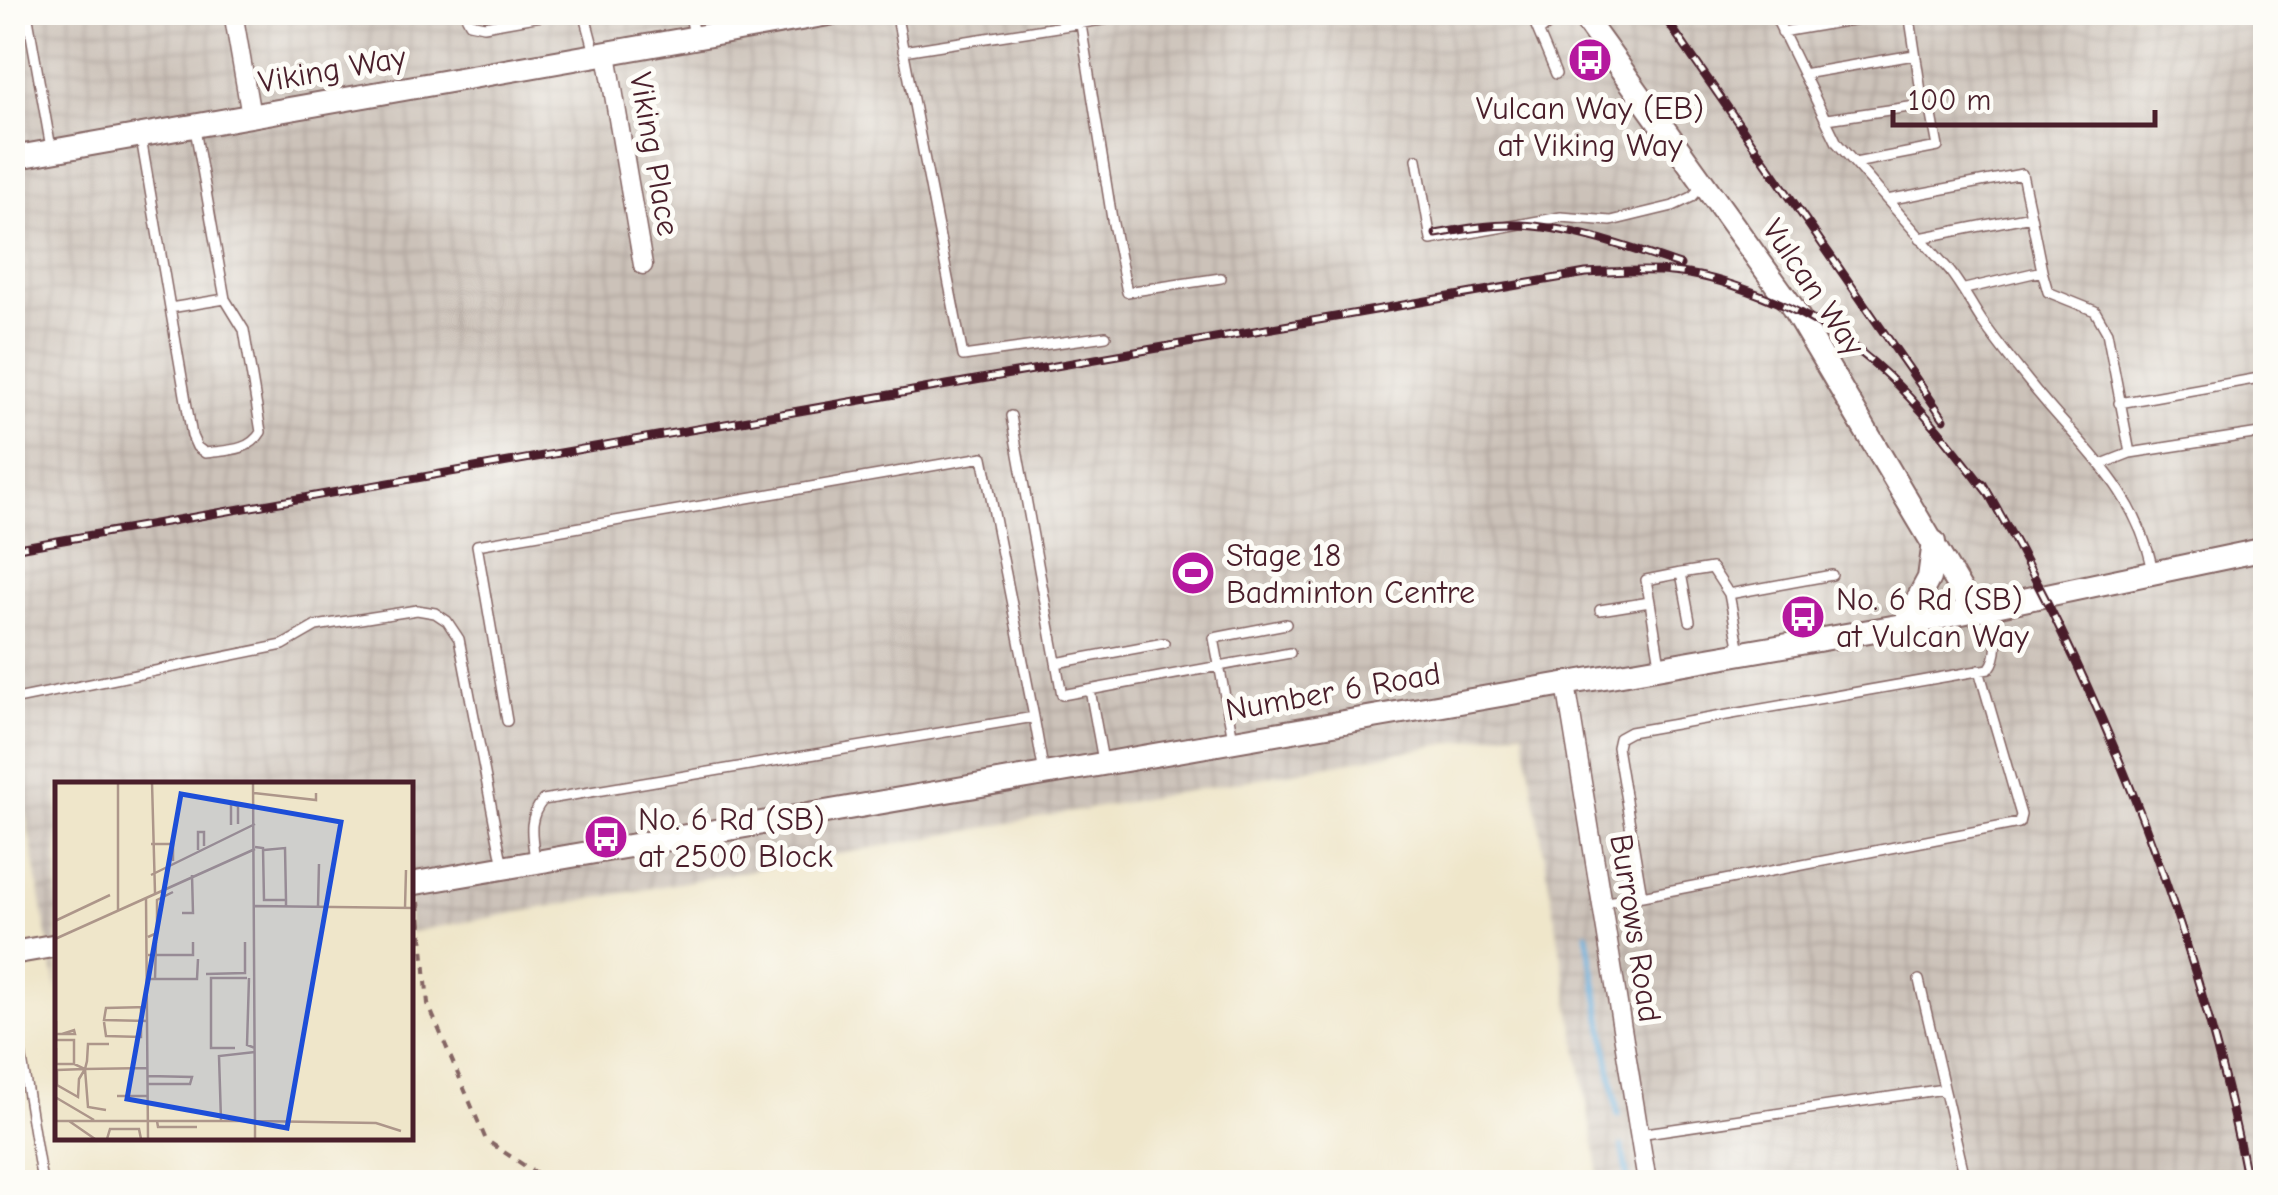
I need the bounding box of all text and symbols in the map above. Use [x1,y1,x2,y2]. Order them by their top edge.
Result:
bus stop icon: Vulcan Way (EB) at Viking Way [1567,37,1613,83]
street label: Viking Way [256,38,409,101]
scale bar [1893,65,2156,127]
street label: Viking Place [622,69,687,239]
text: 100 m [1908,83,1991,118]
place label: Vulcan Way (EB) at Viking Way [1476,90,1704,164]
street label: Vulcan Way [1755,212,1873,363]
place label: Stage 18 Badminton Centre [1226,537,1475,611]
sports icon: Stage 18 Badminton Centre [1170,550,1216,596]
place label: No. 6 Rd (SB) at Vulcan Way [1836,581,2029,655]
bus stop icon: No. 6 Rd (SB) at Vulcan Way [1780,594,1826,640]
street label: Number 6 Road [1223,654,1443,729]
inset map [55,782,412,1140]
place label: No. 6 Rd (SB) at 2500 Block [638,801,833,875]
bus stop icon: No. 6 Rd (SB) at 2500 Block [583,814,629,860]
street label: Burrows Road [1602,831,1669,1025]

